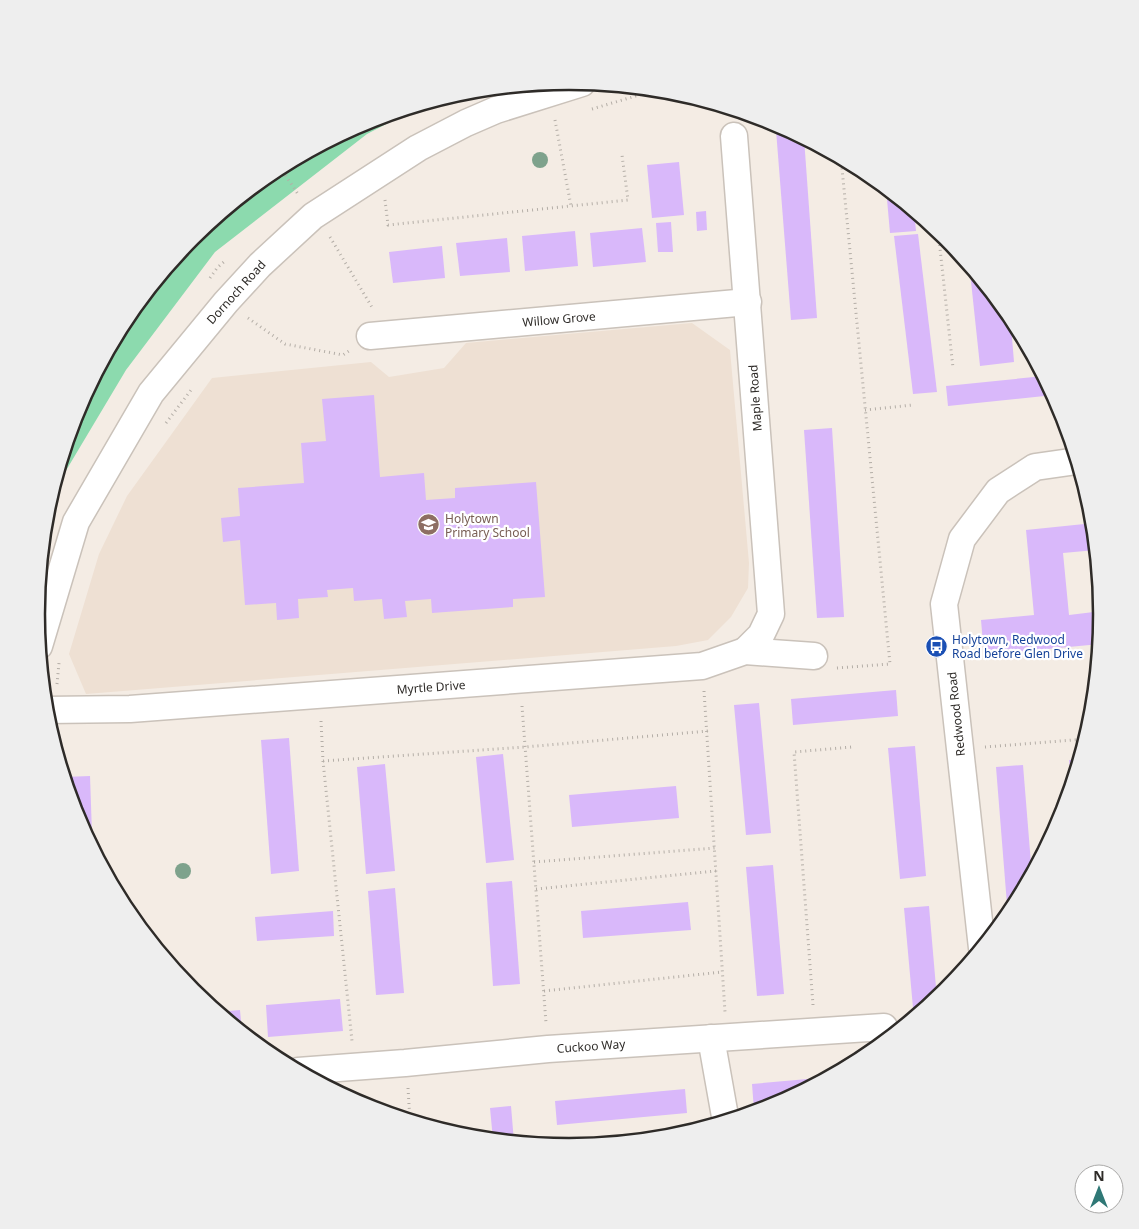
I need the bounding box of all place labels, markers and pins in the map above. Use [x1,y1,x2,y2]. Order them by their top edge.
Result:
place label: Holytown Primary School [445,510,530,541]
school or university icon: Holytown Primary School [417,513,441,537]
place label: Holytown, Redwood Road before Glen Drive [952,631,1083,662]
bus stop icon: Holytown, Redwood Road before Glen Drive [924,634,948,658]

